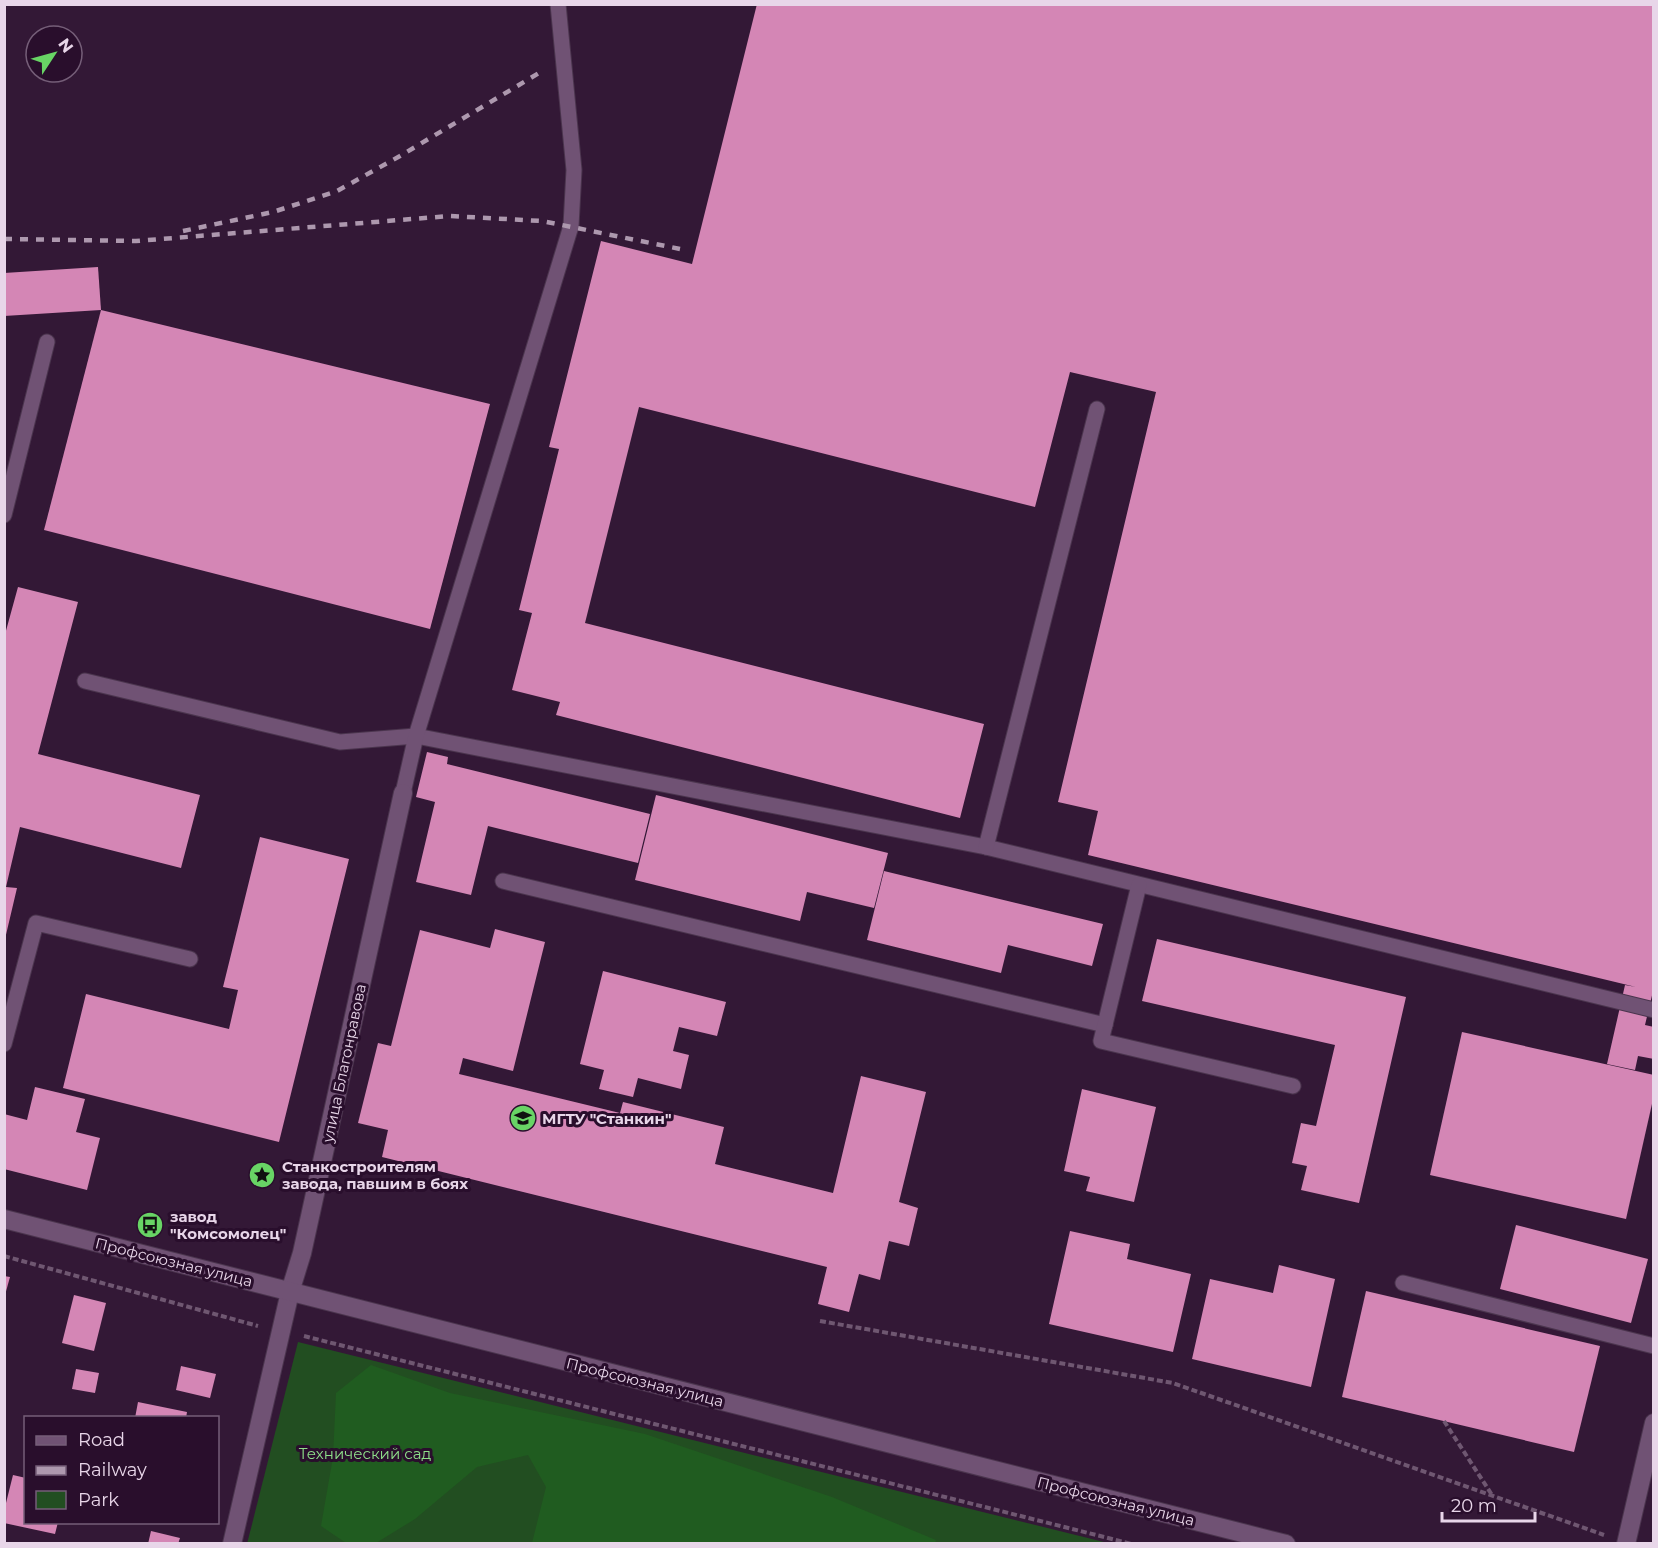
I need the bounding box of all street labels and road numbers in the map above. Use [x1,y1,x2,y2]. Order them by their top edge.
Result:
street label: улица Благонравова [318,982,370,1145]
street label: Профсоюзная улица [93,1233,255,1291]
street label: Профсоюзная улица [564,1353,726,1411]
street label: Профсоюзная улица [1035,1472,1197,1530]

